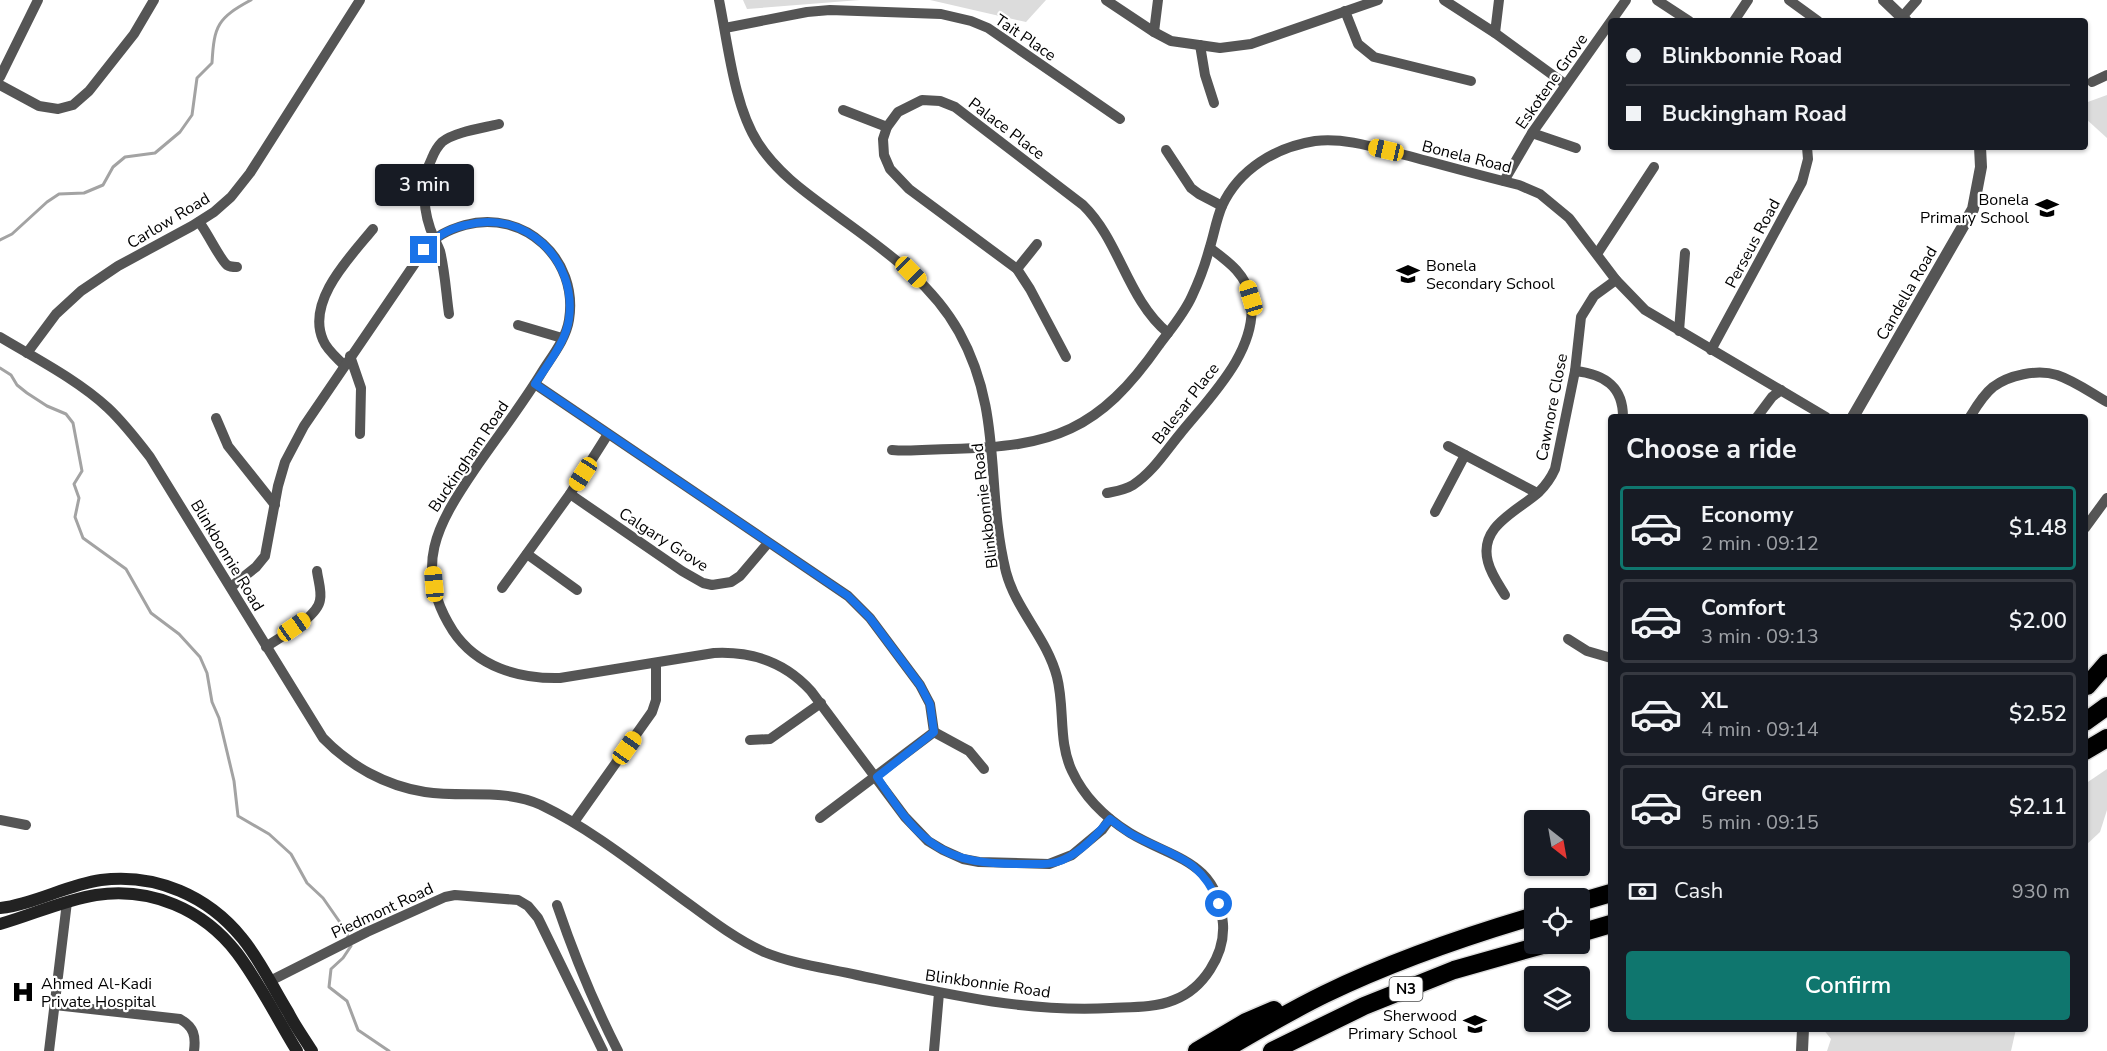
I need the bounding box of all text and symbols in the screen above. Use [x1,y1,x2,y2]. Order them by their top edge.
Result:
street label: Tait Place [991,9,1060,66]
street label: Eskotene Grove [1511,29,1593,134]
text: Blinkbonnie Road [1662,41,1842,71]
street label: Palace Place [964,93,1049,165]
text: Buckingham Road [1662,99,1847,129]
street label: Bonela Road [1420,135,1514,179]
car [1366,137,1406,163]
callout: 3 min [374,163,474,205]
text: 3 min [399,171,450,198]
street label: Carlow Road [123,187,214,254]
place label: Bonela Primary School [1920,189,2029,229]
street label: Perseus Road [1720,195,1786,292]
school or university icon: Bonela Primary School [2034,195,2060,221]
route end [410,236,437,263]
street label: Candella Road [1871,242,1943,345]
car [892,253,930,291]
place label: Bonela Secondary School [1426,255,1555,295]
school or university icon: Bonela Secondary School [1395,261,1421,287]
car [1237,278,1265,318]
street label: Cawnore Close [1531,352,1573,463]
street label: Balesar Place [1147,358,1224,449]
street label: Buckingham Road [423,397,514,517]
text: Choose a ride [1626,431,1797,468]
street label: Blinkbonnie Road [966,442,1004,570]
car [566,454,600,494]
street label: Blinkbonnie Road [185,496,269,615]
text: Economy [1701,500,1793,530]
icon: car [1629,501,1683,555]
street label: Calgary Grove [614,503,713,577]
text: $1.48 [2009,513,2067,543]
text: 2 min · 09:12 [1701,530,1819,557]
car [423,565,445,603]
text: Comfort [1701,593,1785,623]
icon: car [1629,594,1683,648]
text: $2.00 [2009,606,2067,636]
car [274,609,314,645]
text: 3 min · 09:13 [1701,623,1819,650]
text: XL [1701,686,1728,716]
icon: car [1629,687,1683,741]
text: $2.52 [2009,699,2067,729]
text: 4 min · 09:14 [1701,716,1819,743]
car [609,728,645,768]
text: Green [1701,779,1762,809]
icon: car [1629,780,1683,834]
text: $2.11 [2009,792,2067,822]
text: 5 min · 09:15 [1701,809,1819,836]
north arrow [1524,810,1590,876]
map controls [1524,810,1590,1032]
icon: cash [1626,875,1659,908]
text: Cash [1674,876,1723,906]
street label: Piedmont Road [328,878,437,944]
text: 930 m [2012,878,2070,905]
button: locate [1524,888,1590,954]
route start [1205,890,1232,917]
button: Confirm [1626,951,2070,1020]
street label: Blinkbonnie Road [924,964,1052,1004]
button: layers [1524,966,1590,1032]
place label: Ahmed Al-Kadi Private Hospital [41,973,156,1013]
road number: N3 [1390,977,1422,1001]
hospital icon: Ahmed Al-Kadi Private Hospital [10,979,36,1005]
place label: Sherwood Primary School [1348,1005,1457,1045]
school or university icon: Sherwood Primary School [1462,1011,1488,1037]

